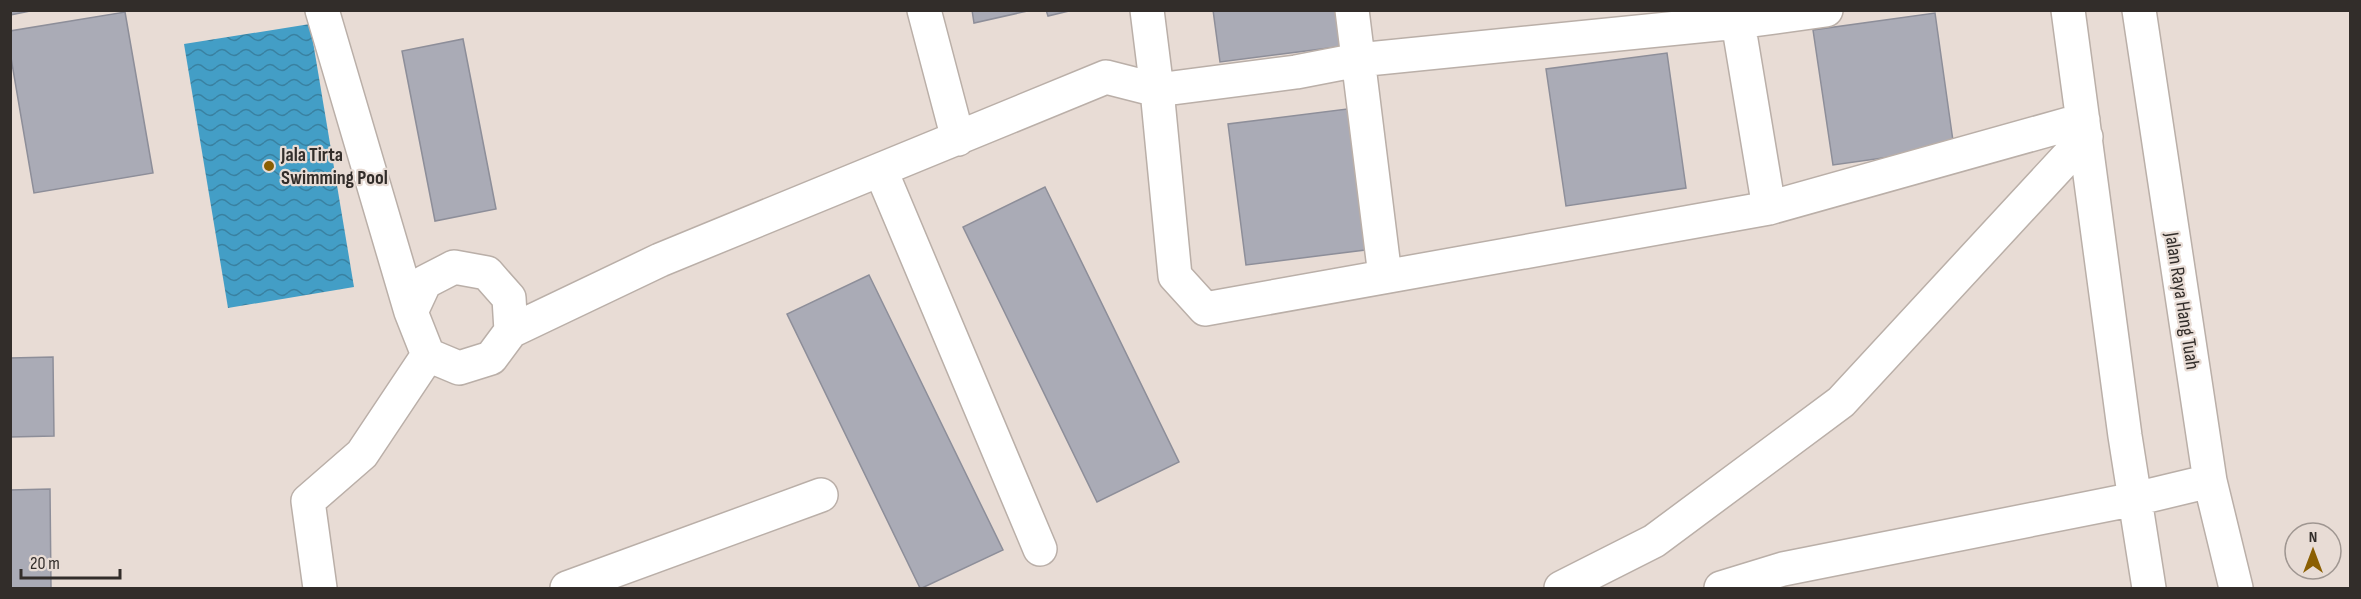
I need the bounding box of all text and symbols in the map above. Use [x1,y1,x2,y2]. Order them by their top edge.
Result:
place label: Jala Tirta Swimming Pool [280,143,388,190]
marker: Jala Tirta Swimming Pool [262,159,276,173]
street label: Jalan Raya Hang Tuah [2159,230,2205,372]
north arrow [2283,521,2343,581]
text: N [2309,528,2317,547]
scale bar [21,542,120,580]
text: 20 m [30,553,60,574]

